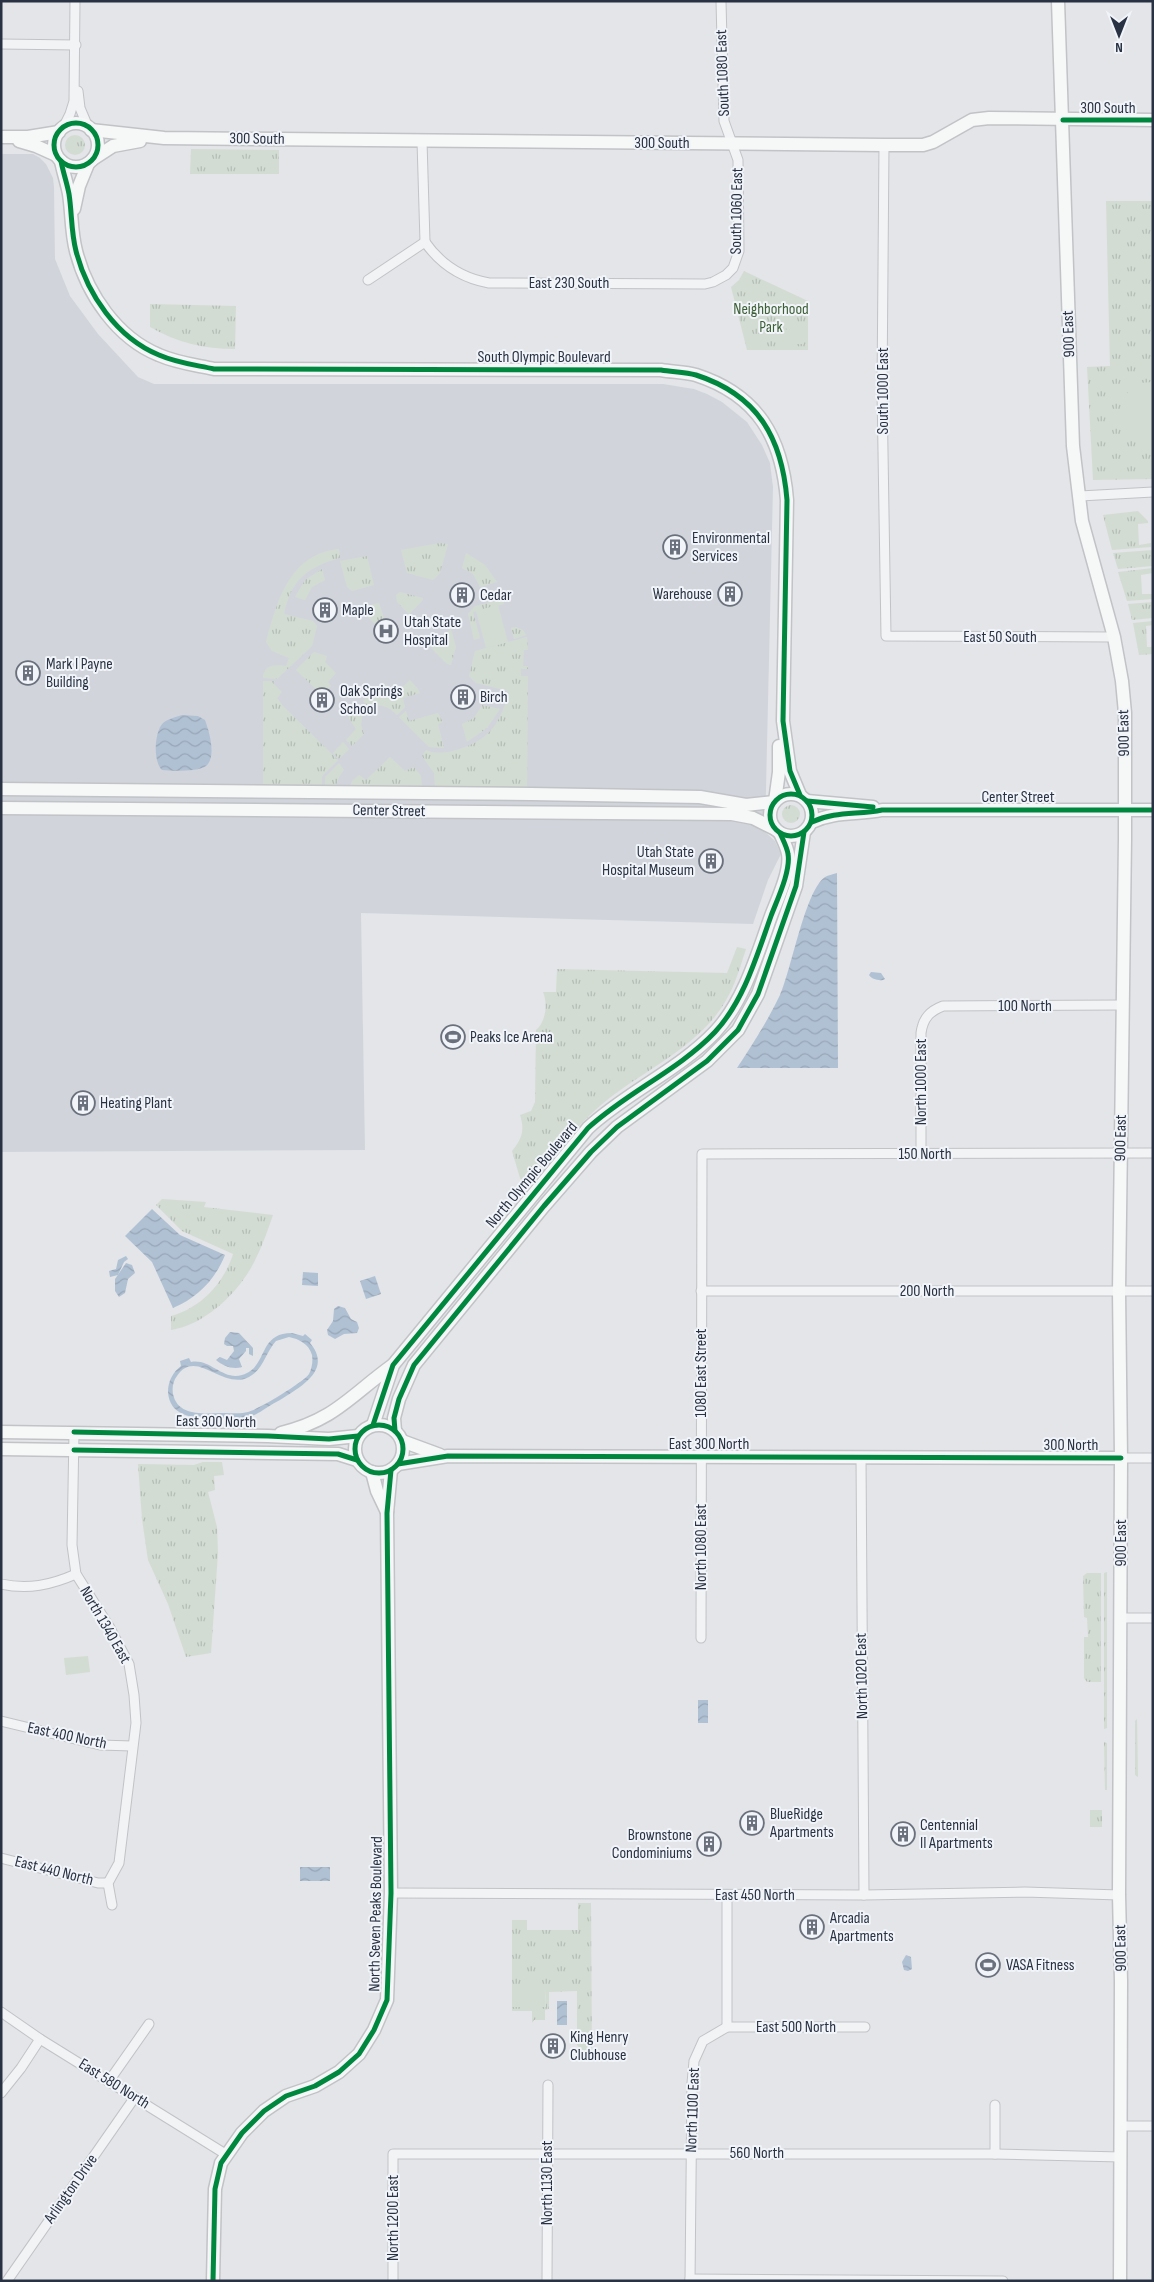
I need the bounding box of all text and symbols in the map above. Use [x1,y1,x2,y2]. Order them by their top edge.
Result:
north arrow [1094,10,1144,60]
street label: South 1080 East [712,29,734,117]
text: N [1115,39,1123,56]
street label: 300 South [1080,99,1136,118]
street label: 300 South [229,129,285,149]
street label: 300 South [634,134,690,153]
street label: South 1060 East [727,167,747,255]
street label: East 230 South [529,274,609,293]
park label: Neighborhood Park [733,300,809,337]
street label: 900 East [1059,310,1079,358]
street label: South 1000 East [874,347,893,435]
street label: South Olympic Boulevard [477,348,611,367]
place label: Environmental Services [692,529,770,566]
building icon: Environmental Services [662,534,688,560]
building icon: Warehouse [717,581,743,607]
building icon: Cedar [449,582,475,608]
place label: Warehouse [653,585,712,604]
place label: Cedar [480,586,512,605]
building icon: Maple [312,597,338,623]
place label: Maple [342,601,374,620]
place label: Utah State Hospital [404,613,461,650]
hospital icon: Utah State Hospital [373,618,399,644]
street label: East 50 South [963,628,1037,647]
place label: Mark I Payne Building [46,655,113,692]
building icon: Mark I Payne Building [15,660,41,686]
place label: Oak Springs School [340,682,403,719]
building icon: Birch [450,684,476,710]
building icon: Oak Springs School [309,687,335,713]
place label: Birch [480,688,508,707]
street label: 900 East [1114,709,1134,757]
street label: Center Street [981,788,1055,807]
street label: Center Street [352,801,426,821]
place label: Utah State Hospital Museum [602,843,694,880]
building icon: Utah State Hospital Museum [698,848,724,874]
street label: 100 North [998,997,1052,1016]
sports icon: Peaks Ice Arena [440,1024,466,1050]
place label: Peaks Ice Arena [470,1028,553,1047]
street label: North 1000 East [912,1039,931,1125]
building icon: Heating Plant [70,1090,96,1116]
place label: Heating Plant [100,1094,172,1113]
street label: 900 East [1111,1114,1131,1162]
street label: North Olympic Boulevard [482,1118,582,1232]
street label: 150 North [898,1145,952,1164]
street label: 200 North [900,1282,954,1301]
street label: 1080 East Street [692,1328,711,1417]
street label: East 300 North [176,1412,256,1432]
street label: East 300 North [669,1435,749,1454]
street label: 300 North [1044,1436,1098,1455]
street label: North 1080 East [692,1504,711,1590]
street label: 900 East [1112,1519,1131,1567]
street label: North 1340 East [75,1583,135,1667]
street label: North 1020 East [852,1633,872,1719]
street label: East 400 North [26,1718,108,1754]
place label: BlueRidge Apartments [769,1805,834,1842]
building icon: BlueRidge Apartments [739,1810,765,1836]
place label: Centennial II Apartments [920,1816,993,1853]
building icon: Centennial II Apartments [890,1821,916,1847]
place label: Brownstone Condominiums [612,1826,692,1863]
building icon: Brownstone Condominiums [696,1831,722,1857]
street label: North Seven Peaks Boulevard [365,1836,387,1992]
street label: East 440 North [13,1852,95,1890]
street label: East 450 North [715,1886,795,1905]
place label: Arcadia Apartments [829,1909,894,1946]
building icon: Arcadia Apartments [799,1914,825,1940]
street label: 900 East [1111,1924,1131,1972]
sports icon: VASA Fitness [975,1952,1001,1978]
place label: VASA Fitness [1006,1956,1075,1975]
street label: East 500 North [756,2018,836,2037]
place label: King Henry Clubhouse [570,2028,628,2065]
building icon: King Henry Clubhouse [540,2033,566,2059]
street label: East 580 North [75,2055,153,2113]
street label: North 1100 East [682,2067,704,2153]
street label: North 1130 East [538,2141,557,2225]
street label: 560 North [730,2144,784,2163]
street label: Arlington Drive [40,2151,102,2228]
street label: North 1200 East [384,2175,403,2261]

